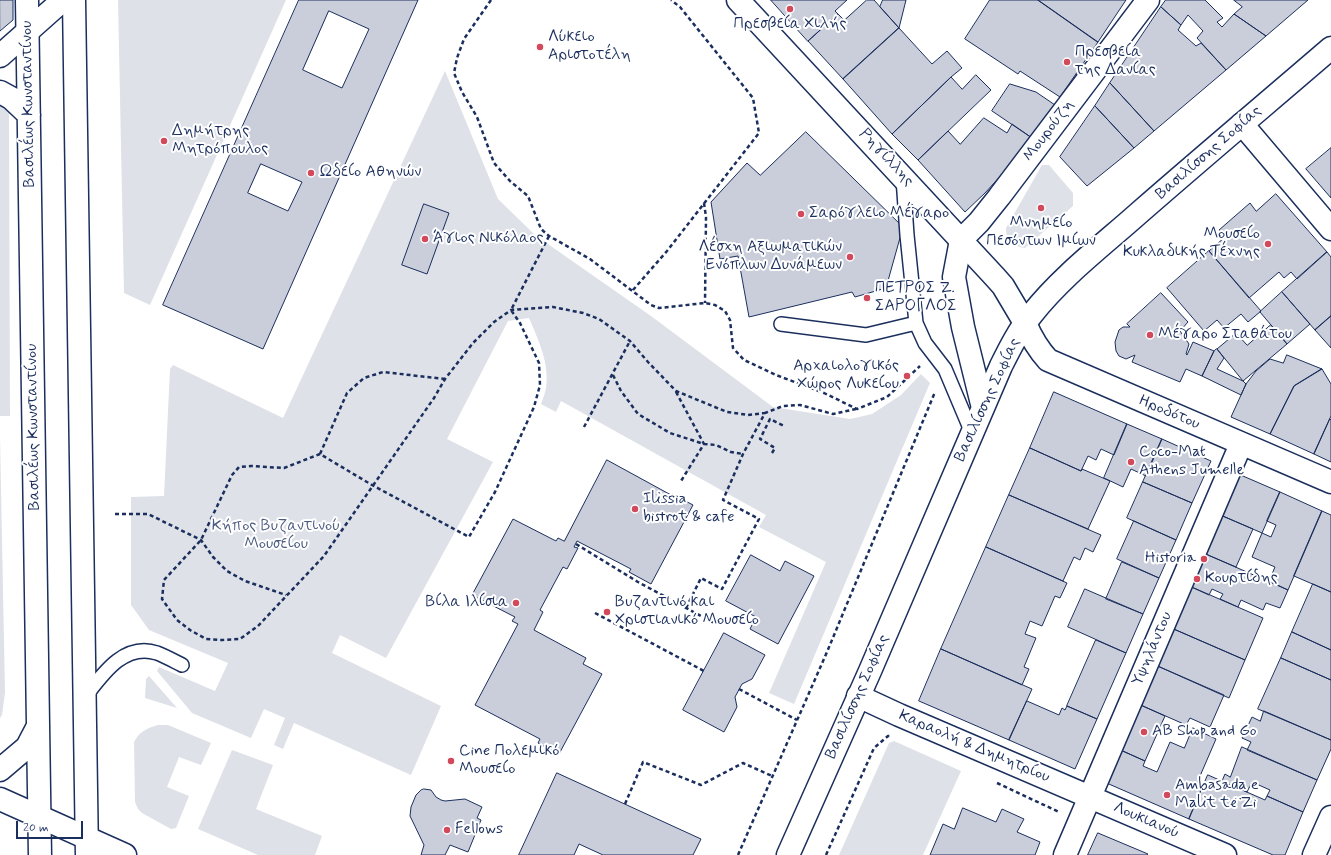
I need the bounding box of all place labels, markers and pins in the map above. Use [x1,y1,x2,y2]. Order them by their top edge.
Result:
marker: Πρεσβεία Χιλής [785,4,795,14]
place label: Πρεσβεία Χιλής [734,15,846,35]
place label: Λύκειο Αριστοτέλη [548,28,631,66]
marker: Λύκειο Αριστοτέλη [535,42,545,52]
place label: Πρεσβεία της Δανίας [1075,43,1156,81]
marker: Πρεσβεία της Δανίας [1062,57,1072,67]
place label: Δημήτρης Μητρόπουλος [172,122,268,160]
marker: Δημήτρης Μητρόπουλος [159,136,169,146]
place label: Ωδείο Αθηνών [319,163,421,183]
marker: Ωδείο Αθηνών [306,168,316,178]
marker: Μνημείο Πεσόντων Ιμίων [1036,203,1046,213]
place label: Σαρόγλειο Μέγαρο [809,204,949,224]
marker: Σαρόγλειο Μέγαρο [796,209,806,219]
place label: Μνημείο Πεσόντων Ιμίων [986,214,1096,252]
place label: Μουσείο Κυκλαδικής Τέχνης [1123,225,1260,263]
place label: Άγιος Νικόλαος [433,229,543,249]
marker: Άγιος Νικόλαος [420,234,430,244]
place label: Λέσχη Αξιωματικών Ενόπλων Δυνάμεων [698,238,842,276]
marker: Μουσείο Κυκλαδικής Τέχνης [1263,239,1273,249]
marker: Λέσχη Αξιωματικών Ενόπλων Δυνάμεων [845,252,855,262]
place label: ΠΕΤΡΟΣ Ζ. ΣΑΡΟΓΛΟΣ [875,279,957,317]
marker: ΠΕΤΡΟΣ Ζ. ΣΑΡΟΓΛΟΣ [862,293,872,303]
place label: Μέγαρο Σταθάτου [1158,325,1292,345]
marker: Μέγαρο Σταθάτου [1145,330,1155,340]
place label: Αρχαιολογικός Χώρος Λυκείου [793,357,899,395]
marker: Αρχαιολογικός Χώρος Λυκείου [902,371,912,381]
place label: Coco-Mat Athens Jumelle [1139,443,1244,481]
marker: Coco-Mat Athens Jumelle [1126,457,1136,467]
place label: Ilissia bistrot & cafe [643,490,735,528]
marker: Ilissia bistrot & cafe [630,504,640,514]
place label: Historia [1145,549,1196,569]
marker: Historia [1199,554,1209,564]
place label: Κουρτίδης [1205,569,1278,589]
marker: Κουρτίδης [1192,574,1202,584]
place label: Βίλα Ιλίσια [425,593,508,613]
place label: Βυζαντινό και Χριστιανικό Μουσείο [615,593,759,631]
marker: Βίλα Ιλίσια [511,598,521,608]
marker: Βυζαντινό και Χριστιανικό Μουσείο [602,607,612,617]
place label: AB Shop and Go [1152,722,1257,742]
marker: AB Shop and Go [1139,727,1149,737]
place label: Cine Πολεμικό Μουσείο [459,742,560,780]
marker: Cine Πολεμικό Μουσείο [446,756,456,766]
place label: Ambasada e Malit të Zi [1175,776,1259,814]
marker: Ambasada e Malit të Zi [1162,790,1172,800]
place label: Fellows [455,820,503,840]
marker: Fellows [442,825,452,835]

